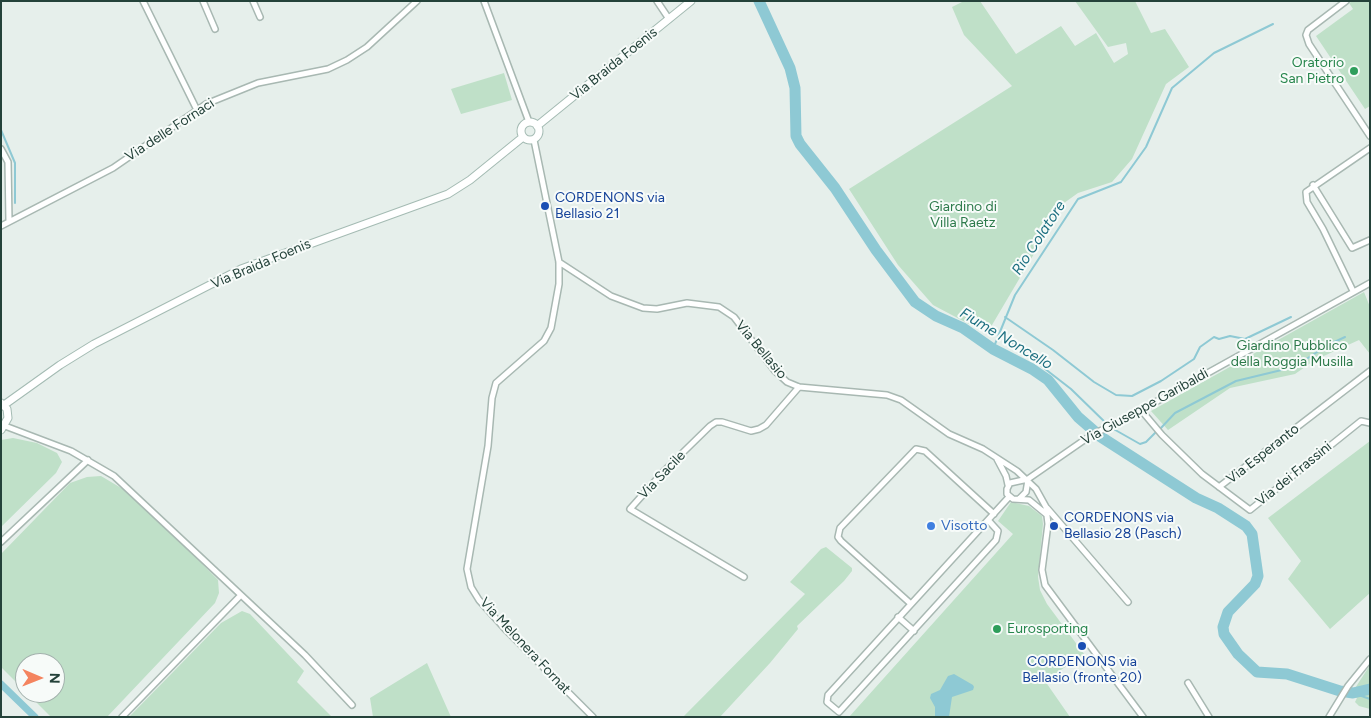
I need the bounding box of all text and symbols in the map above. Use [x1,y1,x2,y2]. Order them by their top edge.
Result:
street label: Via Braida Foenis [567,24,661,104]
place label: Oratorio San Pietro [1280,55,1344,88]
marker: Oratorio San Pietro [1348,65,1360,77]
street label: Via delle Fornaci [122,95,218,165]
place label: CORDENONS via Bellasio 21 [555,190,665,222]
water label: Rio Colatore [1008,198,1070,278]
park label: Giardino di Villa Raetz [929,199,997,232]
marker: CORDENONS via Bellasio 21 [539,200,551,212]
street label: Via Braida Foenis [209,235,313,293]
water label: Fiume Noncello [956,304,1056,374]
street label: Via Bellasio [732,317,790,383]
park label: Giardino Pubblico della Roggia Musilla [1231,338,1353,371]
street label: Via Giuseppe Garibaldi [1079,365,1211,449]
street label: Via Esperanto [1223,420,1303,488]
street label: Via dei Frassini [1253,438,1335,510]
street label: Via Sacile [635,447,689,503]
place label: CORDENONS via Bellasio 28 (Pasch) [1064,510,1182,542]
place label: Visotto [941,518,987,534]
marker: Visotto [925,520,937,532]
marker: CORDENONS via Bellasio 28 (Pasch) [1048,520,1060,532]
street label: Via Melonera Fornat [476,594,574,698]
place label: Eurosporting [1007,621,1088,637]
marker: Eurosporting [991,623,1003,635]
marker: CORDENONS via Bellasio (fronte 20) [1076,640,1088,652]
north arrow [15,653,65,703]
place label: CORDENONS via Bellasio (fronte 20) [1022,654,1142,686]
text: N [46,673,63,684]

